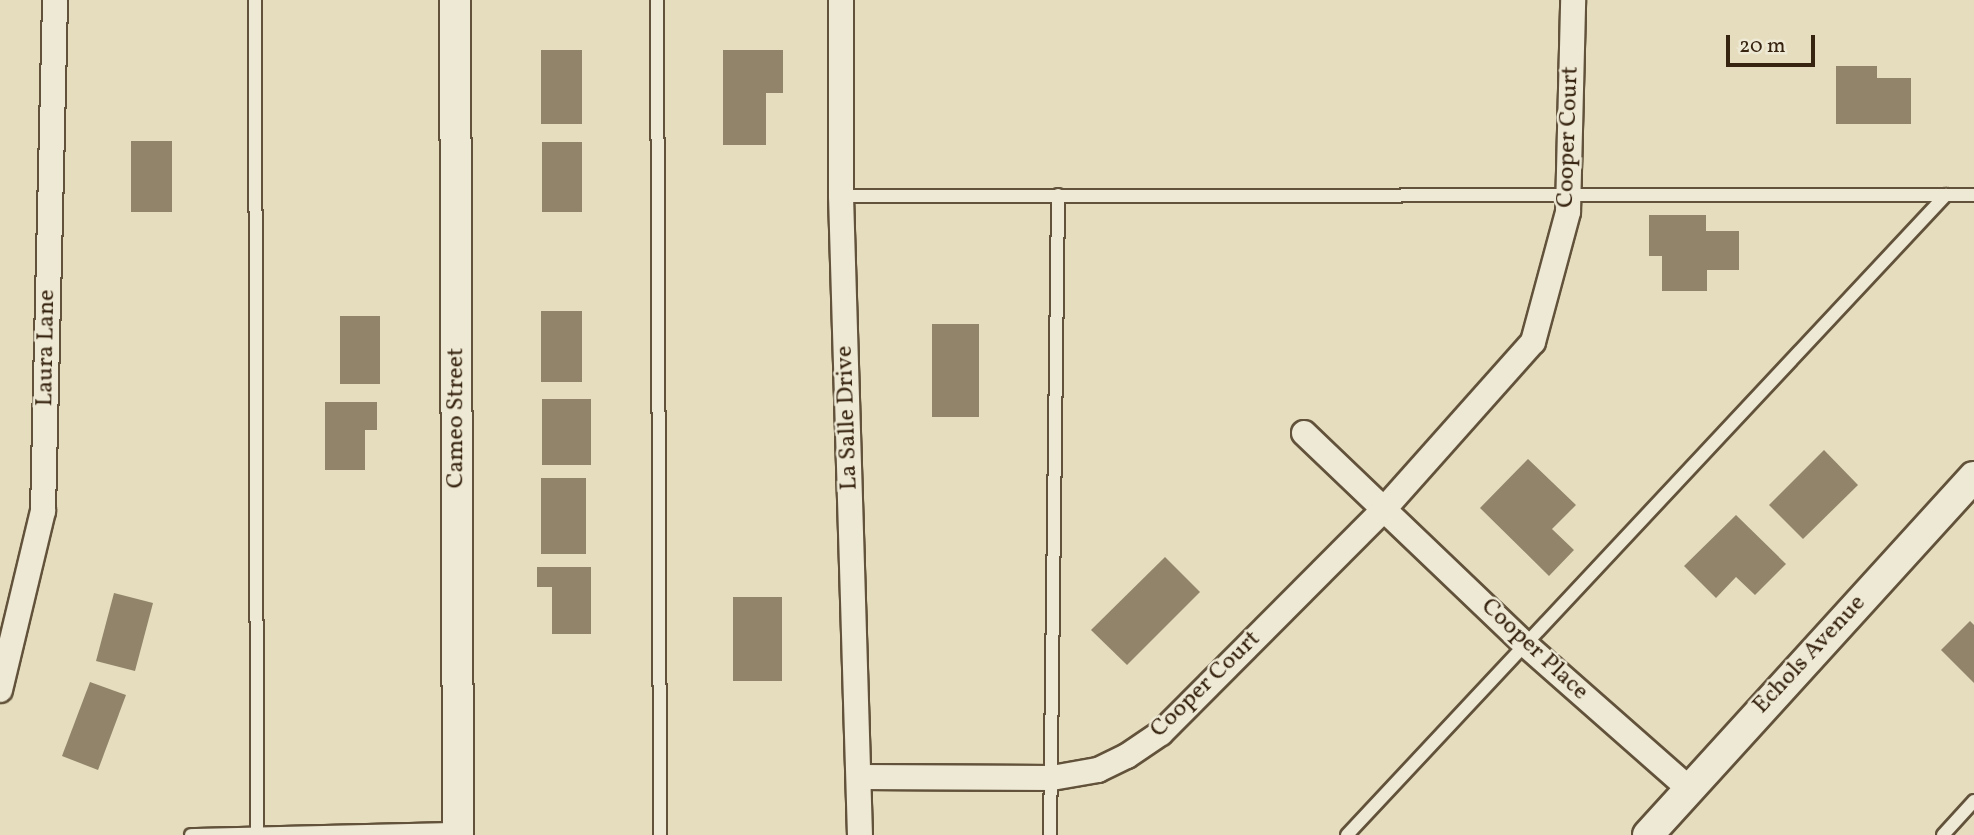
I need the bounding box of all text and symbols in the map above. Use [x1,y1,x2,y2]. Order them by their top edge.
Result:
scale bar [1729,21,1818,65]
text: 20 m [1739,32,1785,61]
street label: Cooper Court [1552,66,1586,208]
street label: Laura Lane [32,289,62,407]
street label: La Salle Drive [831,345,865,491]
street label: Cameo Street [443,348,471,488]
street label: Echols Avenue [1748,590,1872,720]
street label: Cooper Place [1474,593,1594,707]
street label: Cooper Court [1145,625,1267,745]

